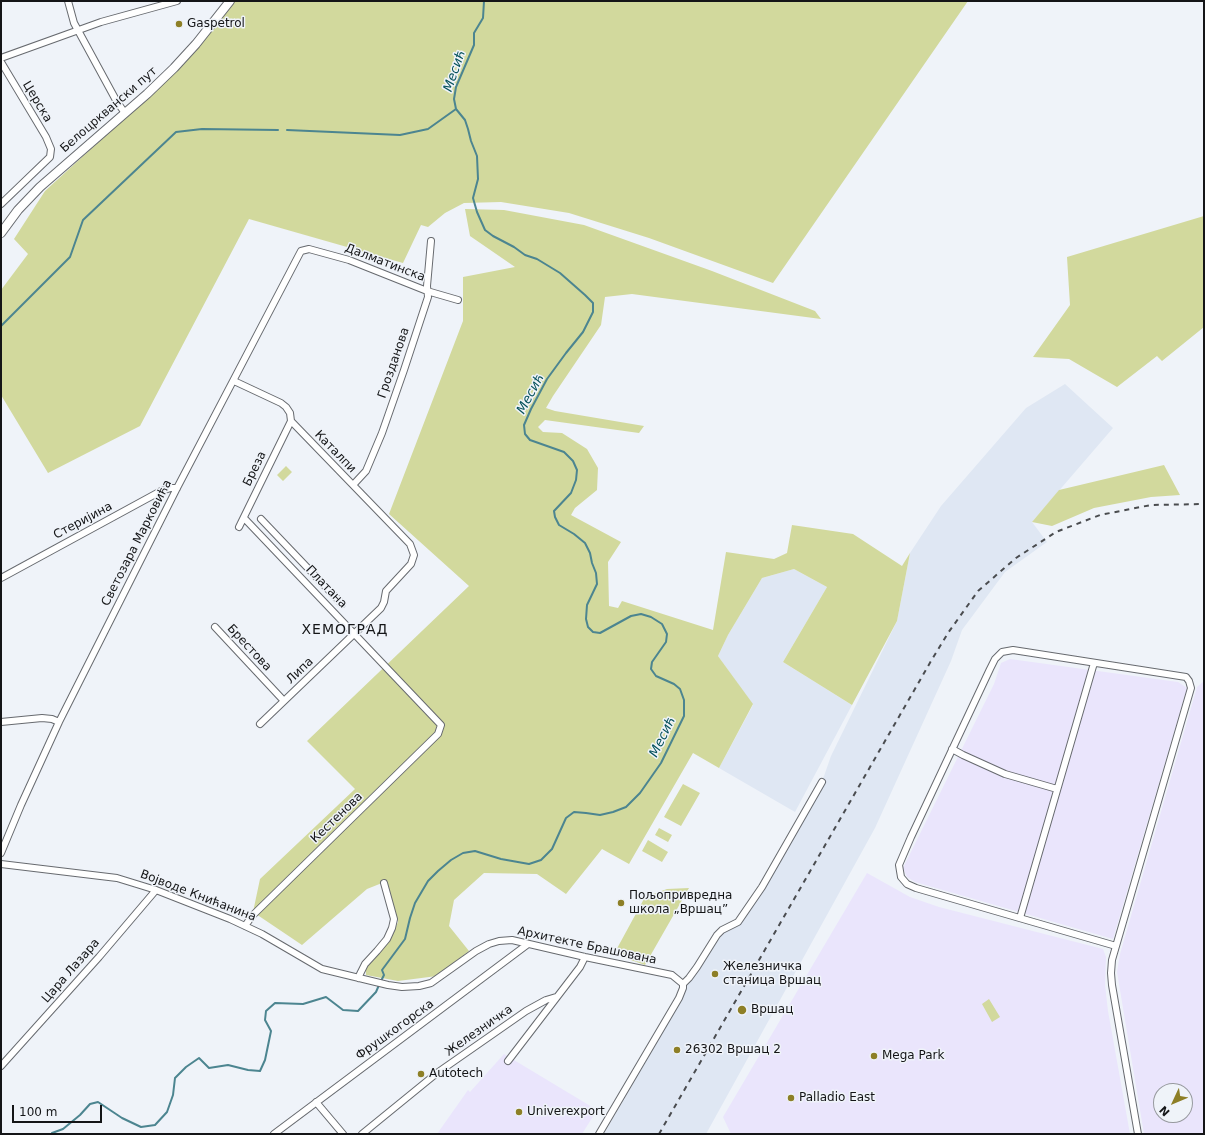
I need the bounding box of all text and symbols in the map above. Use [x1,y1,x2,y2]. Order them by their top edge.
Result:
place label: Gaspetrol [187,17,245,31]
marker: Gaspetrol [174,19,184,29]
water label: Месић [441,48,469,94]
street label: Белоцрквански пут [58,64,160,156]
street label: Церска [19,79,55,125]
street label: Далматинска [343,241,427,285]
street label: Грозданова [375,326,413,400]
water label: Месић [514,371,548,417]
street label: Каталпи [311,428,359,476]
street label: Бреза [240,449,270,489]
street label: Светозара Марковића [99,478,175,608]
street label: Стеријина [51,500,115,542]
street label: Платана [302,563,350,611]
street label: Брестова [224,622,274,674]
district label: ХЕМОГРАД [301,622,389,638]
street label: Липа [283,655,317,687]
water label: Месић [647,714,679,760]
street label: Кестенова [308,790,366,846]
street label: Војводе Книћанина [138,867,258,925]
place label: Пољопривредна школа „Вршац” [629,889,732,917]
marker: Пољопривредна школа „Вршац” [616,898,626,908]
street label: Архитекте Брашована [516,924,658,968]
street label: Цара Лазара [39,936,103,1006]
place label: Железничка станица Вршац [723,960,821,988]
marker: Железничка станица Вршац [710,969,720,979]
street label: Фрушкогорска [353,997,437,1063]
street label: Железничка [442,1002,516,1060]
place label: Вршац [751,1003,793,1017]
marker: Вршац [736,1004,748,1016]
place label: 26302 Вршац 2 [685,1043,781,1057]
marker: 26302 Вршац 2 [672,1045,682,1055]
place label: Mega Park [882,1049,944,1063]
marker: Mega Park [869,1051,879,1061]
place label: Autotech [429,1067,483,1081]
marker: Autotech [416,1069,426,1079]
north arrow [1153,1083,1193,1123]
place label: Palladio East [799,1091,875,1105]
marker: Palladio East [786,1093,796,1103]
scale bar [14,1097,104,1123]
text: N [1157,1103,1173,1119]
text: 100 m [19,1105,57,1119]
place label: Univerexport [527,1105,605,1119]
marker: Univerexport [514,1107,524,1117]

